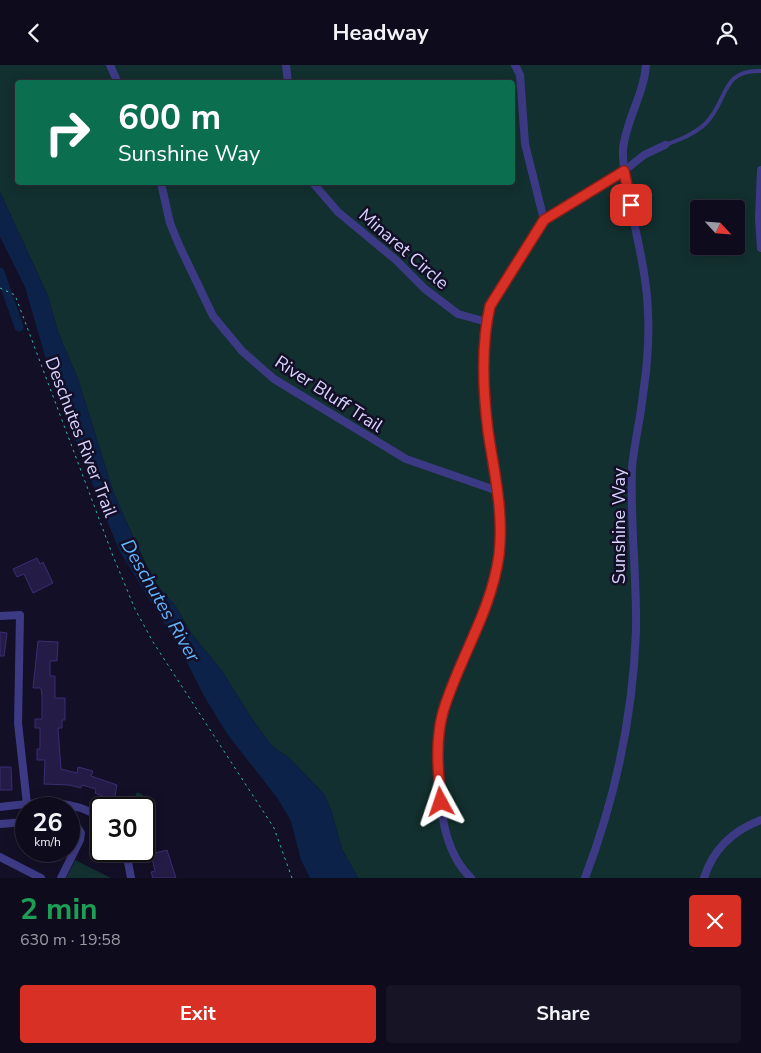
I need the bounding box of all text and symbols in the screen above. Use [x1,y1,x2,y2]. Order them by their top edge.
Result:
text: Headway [332,18,429,48]
icon: back [20,19,48,47]
icon: person [713,19,741,47]
text: 600 m [118,94,221,141]
icon: right [35,100,100,165]
text: Sunshine Way [118,139,260,169]
pin [610,184,652,226]
icon: arrive [617,191,645,219]
north arrow [690,200,745,255]
map controls [690,200,745,255]
street label: Minaret Circle [354,203,454,295]
street label: River Bluff Trail [270,350,388,438]
street label: Deschutes River Trail [39,353,123,521]
street label: Sunshine Way [607,467,631,584]
water label: Deschutes River [114,534,206,668]
position arrow [414,775,466,827]
speed limit sign: 30 [90,797,155,862]
text: 26 [32,806,63,840]
text: km/h [34,834,61,850]
text: 2 min [20,889,98,930]
button: close [689,895,741,947]
text: 630 m · 19:58 [20,929,121,951]
button: Exit [20,985,376,1043]
button: Share [386,985,741,1043]

